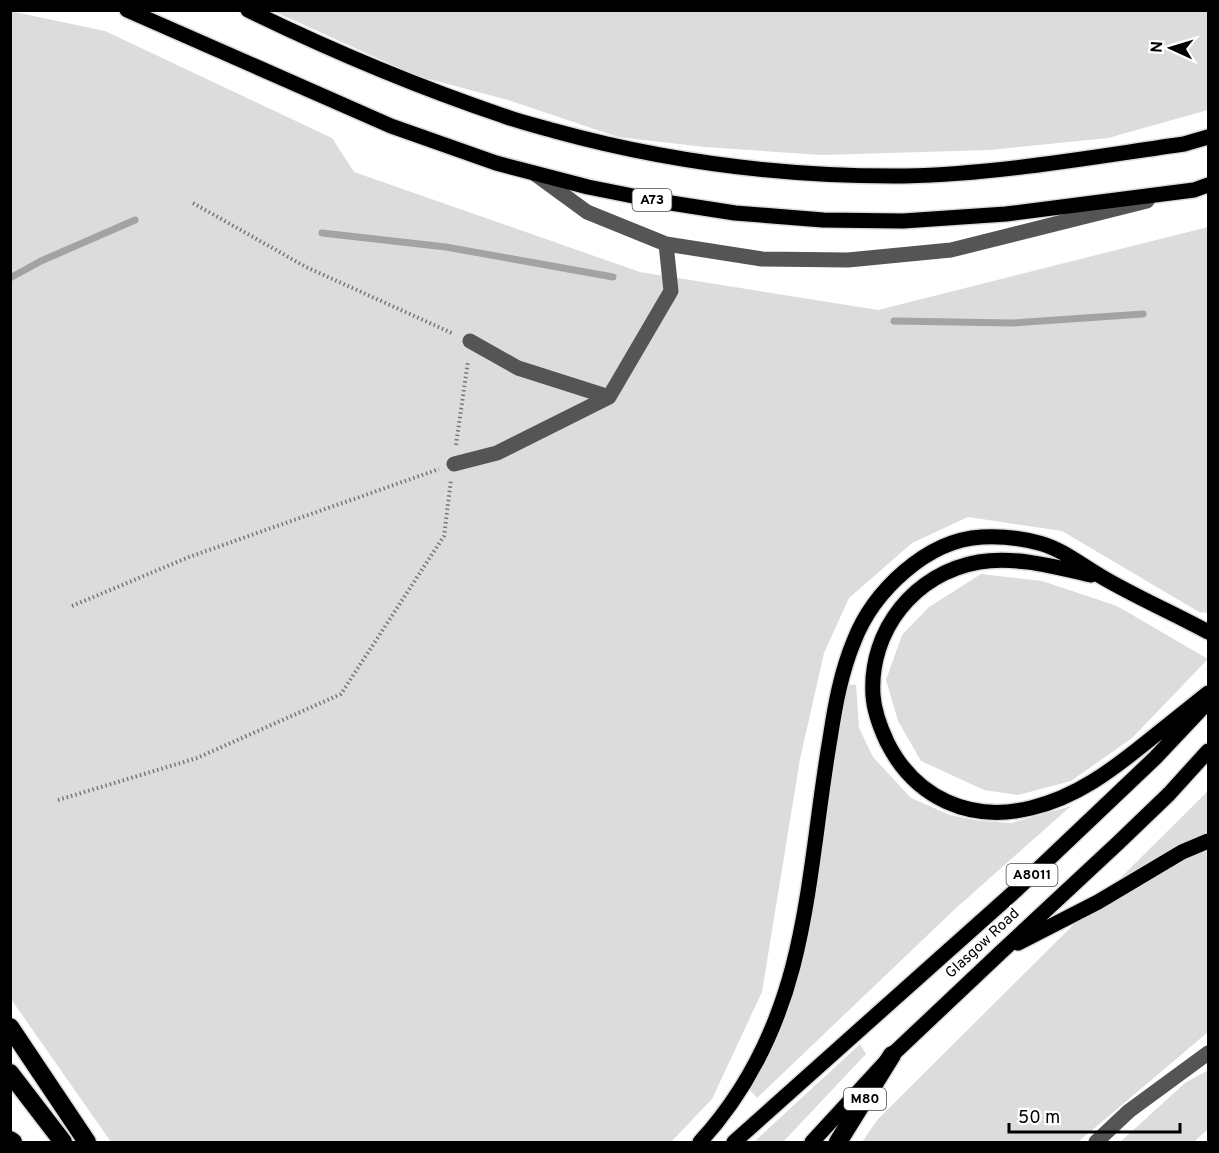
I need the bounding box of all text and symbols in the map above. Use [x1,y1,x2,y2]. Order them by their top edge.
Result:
north arrow [1141,18,1201,78]
text: N [1148,41,1168,54]
road number: A73 [632,189,672,211]
road number: A8011 [1006,864,1058,886]
street label: Glasgow Road [942,905,1024,983]
road number: M80 [844,1088,886,1110]
scale bar [1009,1096,1180,1134]
text: 50 m [1018,1107,1060,1130]

